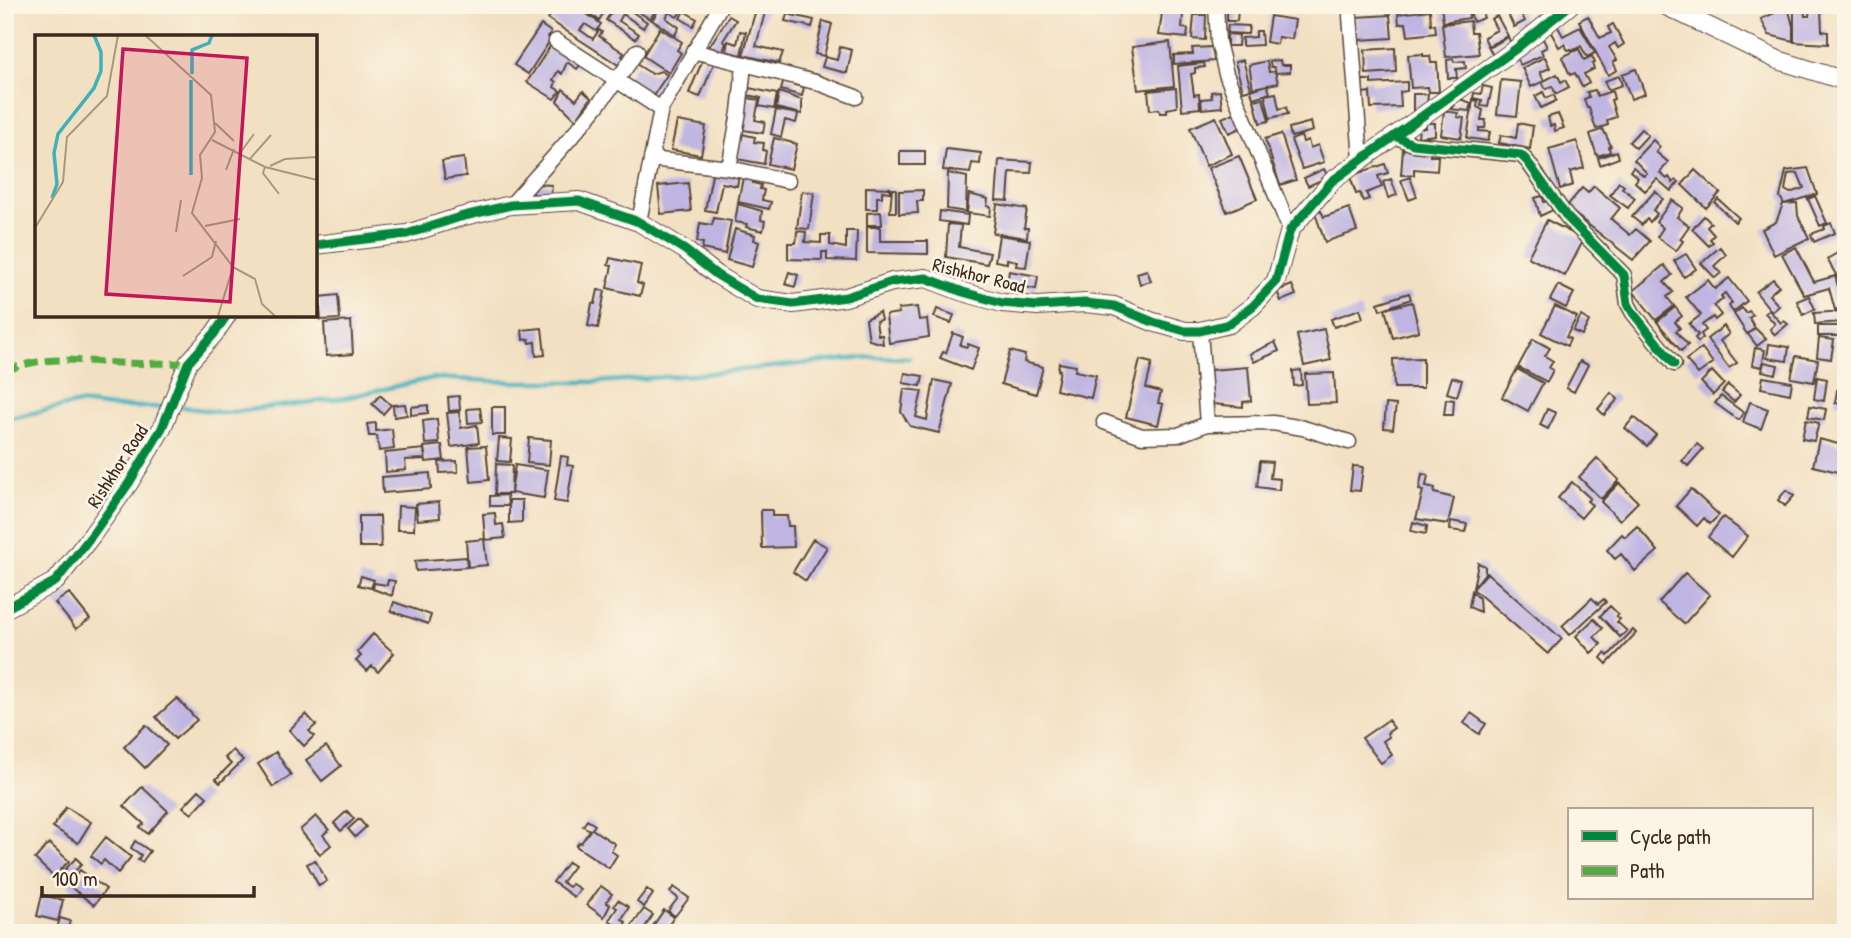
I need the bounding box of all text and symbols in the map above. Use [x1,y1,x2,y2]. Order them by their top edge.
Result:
inset map [35,35,317,317]
street label: Rishkhor Road [930,251,1029,299]
street label: Rishkhor Road [80,419,154,513]
legend [1568,808,1812,900]
text: Cycle path [1630,822,1711,851]
scale bar [42,854,254,898]
text: Path [1630,856,1665,885]
text: 100 m [52,864,98,893]

